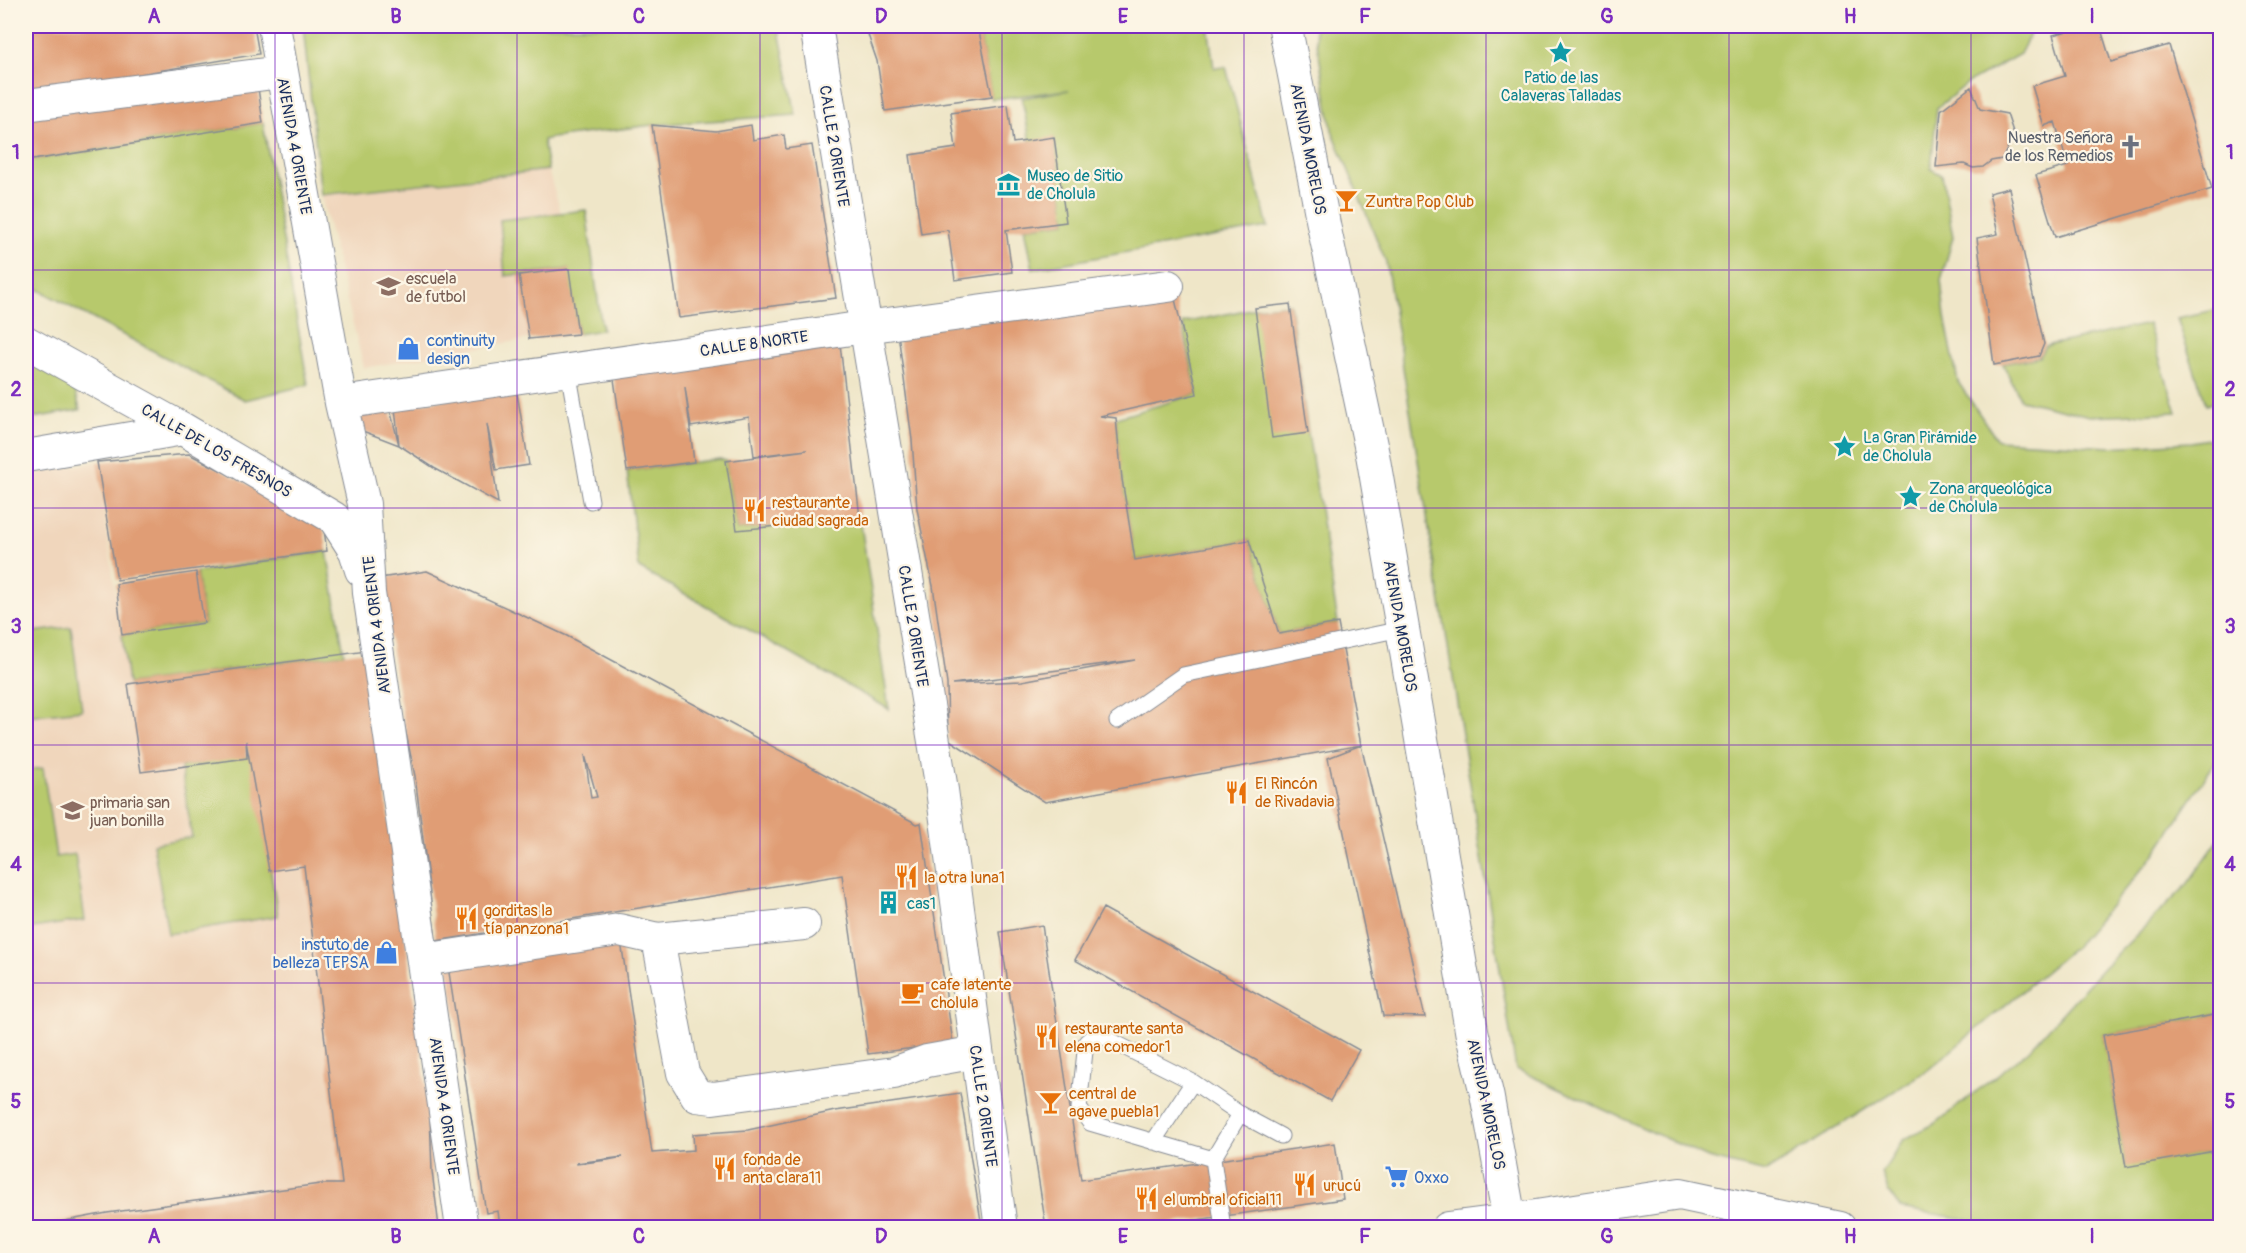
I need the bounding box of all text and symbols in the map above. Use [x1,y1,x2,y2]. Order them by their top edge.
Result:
text: A [148,4,161,29]
text: B [390,4,402,29]
text: C [633,4,645,29]
text: D [875,4,888,29]
text: E [1118,4,1129,29]
text: F [1359,4,1371,29]
text: G [1600,4,1614,29]
text: H [1844,4,1857,29]
text: I [2089,4,2095,29]
place icon: Patio de las Calaveras Talladas [1548,39,1574,65]
place label: Patio de las Calaveras Talladas [1501,68,1621,106]
street label: AVENIDA 4 ORIENTE [272,76,316,216]
street label: AVENIDA MORELOS [1285,82,1331,217]
street label: CALLE 2 ORIENTE [815,84,854,209]
place label: Nuestra Señora de los Remedios [2005,128,2113,166]
church icon: Nuestra Señora de los Remedios [2118,133,2144,159]
text: 1 [12,140,20,165]
text: 1 [2226,140,2234,165]
place label: Museo de Sitio de Cholula [1027,166,1124,204]
museum icon: Museo de Sitio de Cholula [996,171,1022,197]
bar icon: Zuntra Pop Club [1334,188,1360,214]
place label: Zuntra Pop Club [1365,192,1474,212]
place label: escuela de futbol [406,269,466,307]
school or university icon: escuela de futbol [375,274,401,300]
street label: CALLE 8 NORTE [699,326,810,361]
place label: continuity design [427,331,495,369]
shop icon: continuity design [396,336,422,362]
text: 2 [10,377,22,402]
text: 2 [2224,377,2236,402]
street label: CALLE DE LOS FRESNOS [138,400,295,502]
place label: La Gran Pirámide de Cholula [1863,428,1977,466]
place icon: La Gran Pirámide de Cholula [1832,433,1858,459]
place label: Zona arqueológica de Cholula [1929,479,2052,517]
place icon: Zona arqueológica de Cholula [1898,484,1924,510]
place label: restaurante ciudad sagrada [772,493,869,531]
restaurant icon: restaurante ciudad sagrada [741,498,767,524]
street label: AVENIDA 4 ORIENTE [359,555,395,695]
street label: AVENIDA MORELOS [1379,559,1421,694]
street label: CALLE 2 ORIENTE [894,564,933,689]
text: 3 [10,614,22,639]
text: 3 [2224,614,2236,639]
place label: El Rincón de Rivadavia [1255,774,1334,812]
restaurant icon: El Rincón de Rivadavia [1224,779,1250,805]
place label: primaria san juan bonilla [89,793,170,831]
school or university icon: primaria san juan bonilla [59,798,85,824]
text: 4 [10,852,22,877]
text: 4 [2224,852,2236,877]
restaurant icon: la otra luna1 [893,864,919,890]
place label: la otra luna1 [924,868,1005,888]
building icon: cas1 [876,890,902,916]
place label: cas1 [907,894,936,914]
place label: gorditas la tía panzona1 [483,901,569,939]
restaurant icon: gorditas la tía panzona1 [453,906,479,932]
place label: instuto de belleza TEPSA [273,935,369,973]
shop icon: instuto de belleza TEPSA [374,940,400,966]
place label: cafe latente cholula [931,975,1012,1013]
cafe icon: cafe latente cholula [900,980,926,1006]
place label: restaurante santa elena comedor1 [1065,1019,1183,1057]
restaurant icon: restaurante santa elena comedor1 [1034,1024,1060,1050]
street label: AVENIDA 4 ORIENTE [424,1036,464,1176]
street label: AVENIDA MORELOS [1462,1037,1510,1172]
street label: CALLE 2 ORIENTE [965,1044,1001,1168]
place label: central de agave puebla1 [1069,1084,1159,1122]
text: 5 [11,1089,22,1114]
bar icon: central de agave puebla1 [1038,1089,1064,1115]
text: 5 [2225,1089,2236,1114]
place label: fonda de anta clara11 [743,1150,821,1188]
restaurant icon: fonda de anta clara11 [712,1155,738,1181]
supermarket icon: Oxxo [1383,1164,1409,1190]
place label: Oxxo [1414,1168,1449,1188]
restaurant icon: urucú [1292,1172,1318,1198]
place label: urucú [1323,1176,1361,1196]
restaurant icon: el umbral oficial11 [1133,1186,1159,1212]
place label: el umbral oficial11 [1164,1190,1282,1210]
text: A [148,1224,161,1249]
text: B [390,1224,402,1249]
text: C [633,1224,645,1249]
text: D [875,1224,888,1249]
text: E [1118,1224,1129,1249]
text: F [1359,1224,1371,1249]
text: G [1600,1224,1614,1249]
text: H [1844,1224,1857,1249]
text: I [2089,1224,2095,1249]

